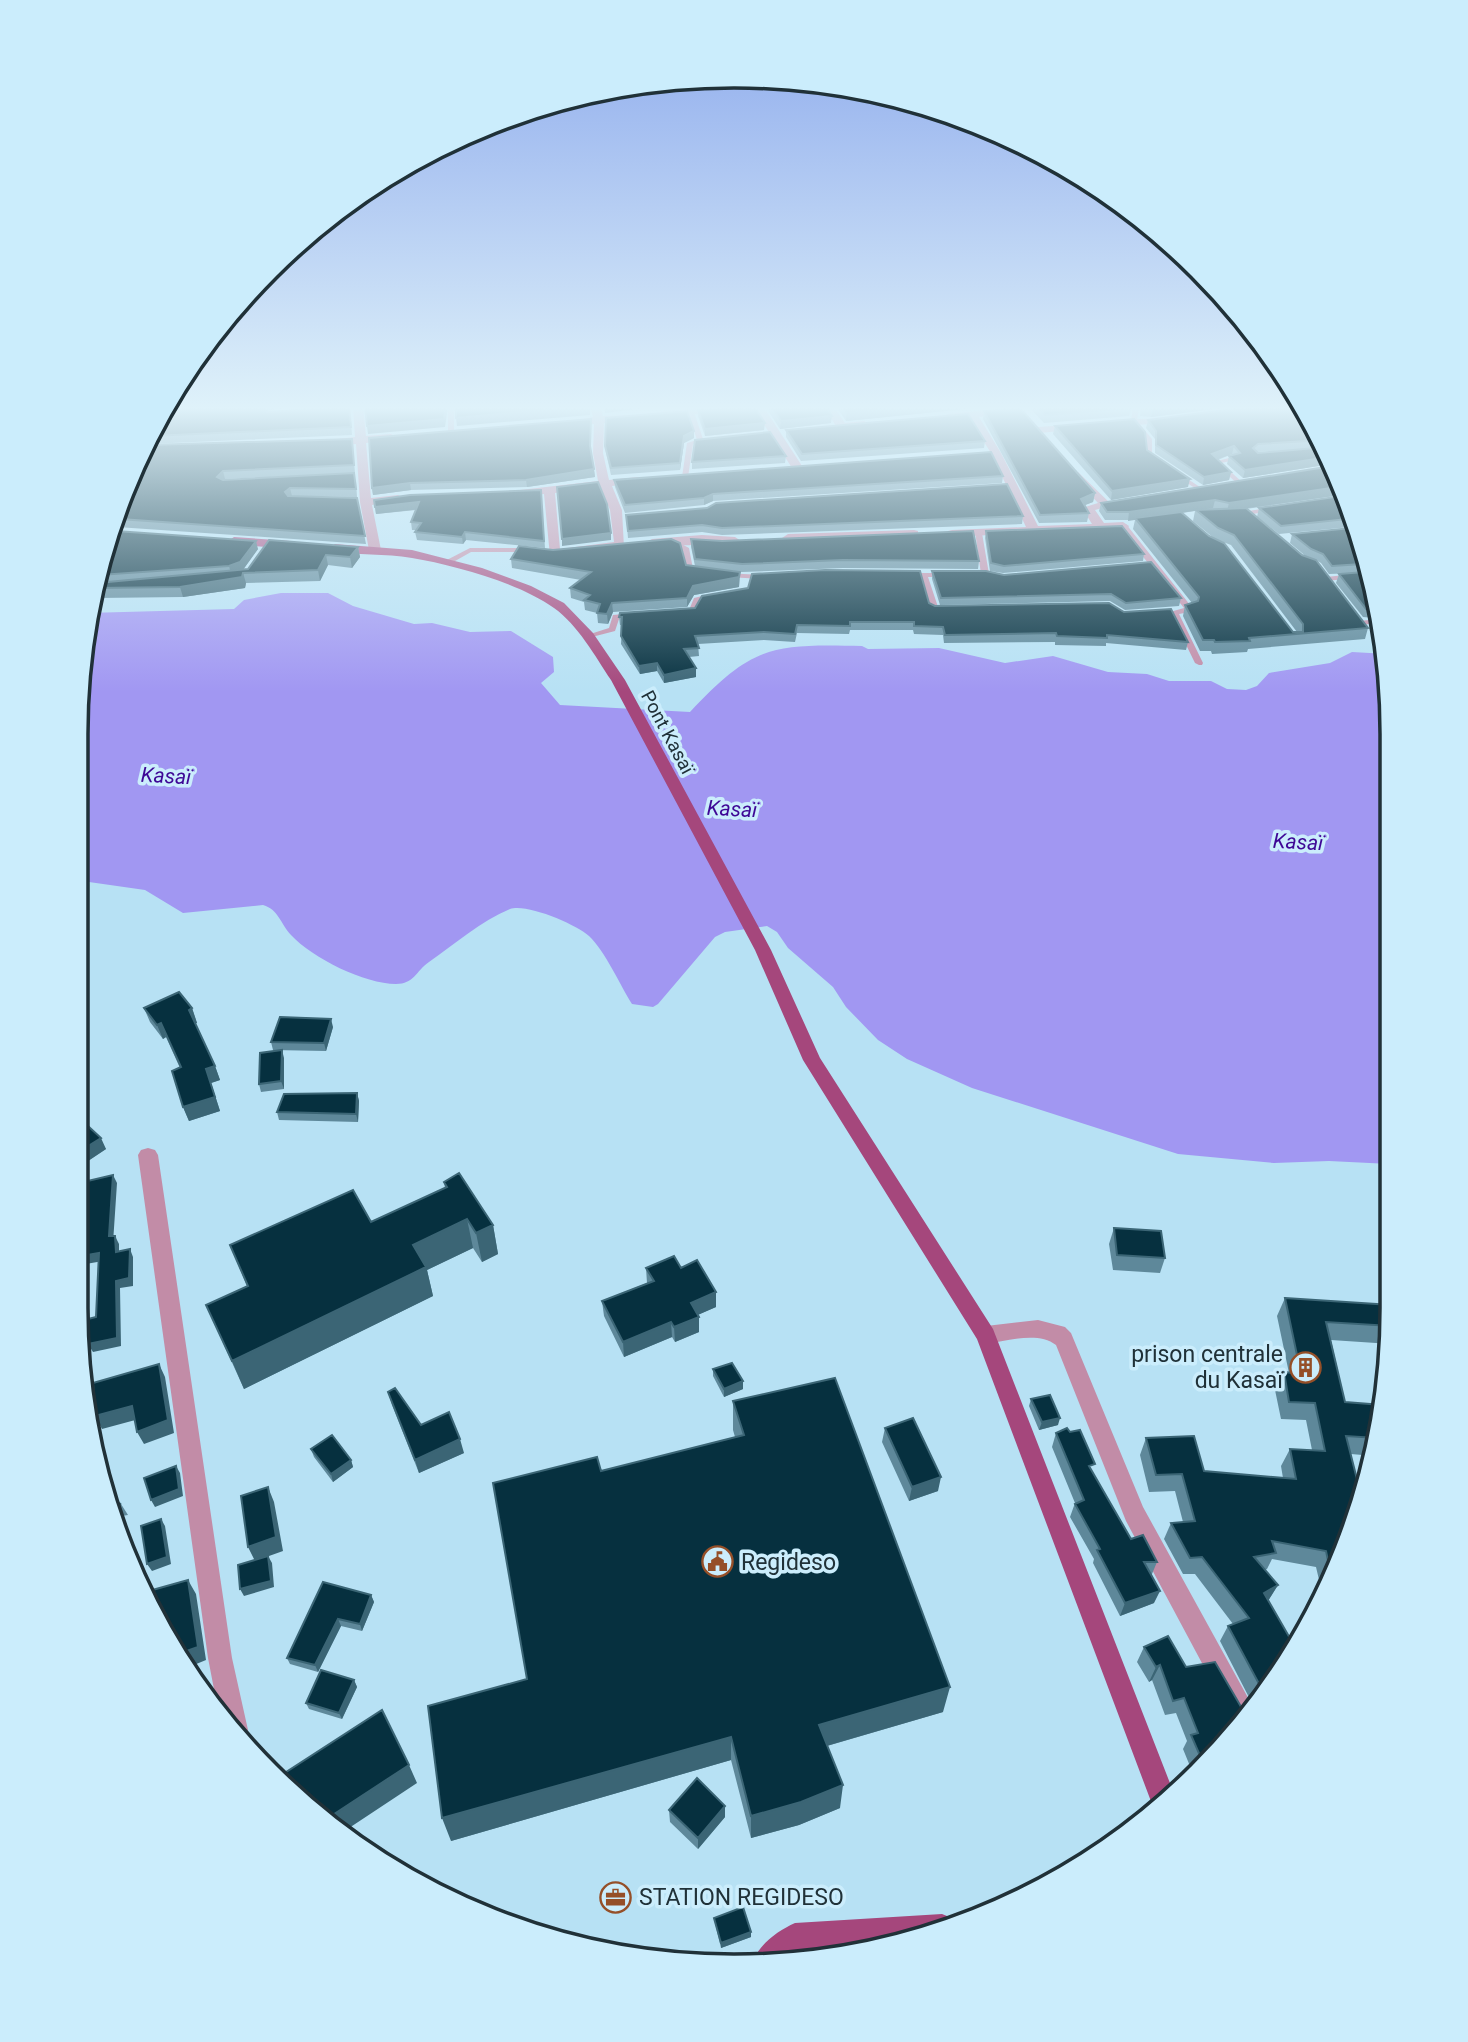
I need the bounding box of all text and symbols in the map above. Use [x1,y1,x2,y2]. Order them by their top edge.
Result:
street label: Pont Kasaï [636,687,700,779]
water label: Kasaï [140,763,195,789]
water label: Kasaï [706,796,761,822]
water label: Kasaï [1272,829,1327,855]
place label: prison centrale du Kasaï [1131,1341,1284,1394]
building icon: prison centrale du Kasaï [1289,1350,1323,1384]
public building icon: Regideso [701,1545,735,1579]
place label: Regideso [741,1549,836,1576]
office icon: STATION REGIDESO [599,1880,633,1914]
place label: STATION REGIDESO [639,1884,844,1911]

